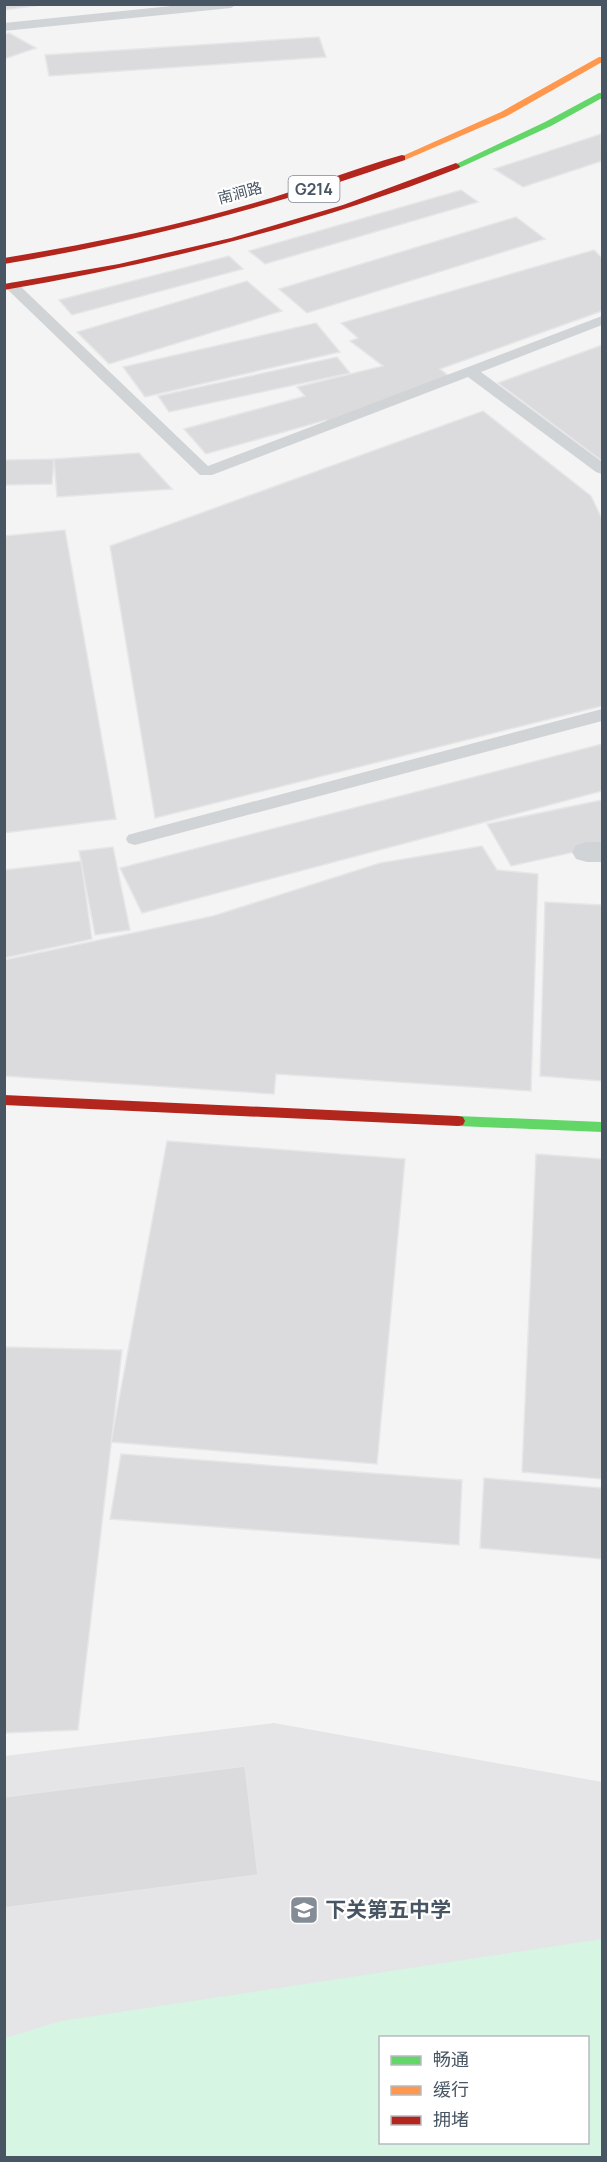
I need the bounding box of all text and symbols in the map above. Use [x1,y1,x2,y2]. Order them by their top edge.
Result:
road number: G214 [288,176,340,202]
street label: 南涧路 [215,177,264,208]
school or university icon: 下关第五中学 [288,1894,320,1926]
place label: 下关第五中学 [325,1895,451,1923]
legend [379,2036,589,2144]
text: 畅通 [433,2047,469,2071]
text: 缓行 [433,2077,469,2101]
text: 拥堵 [433,2107,469,2131]

